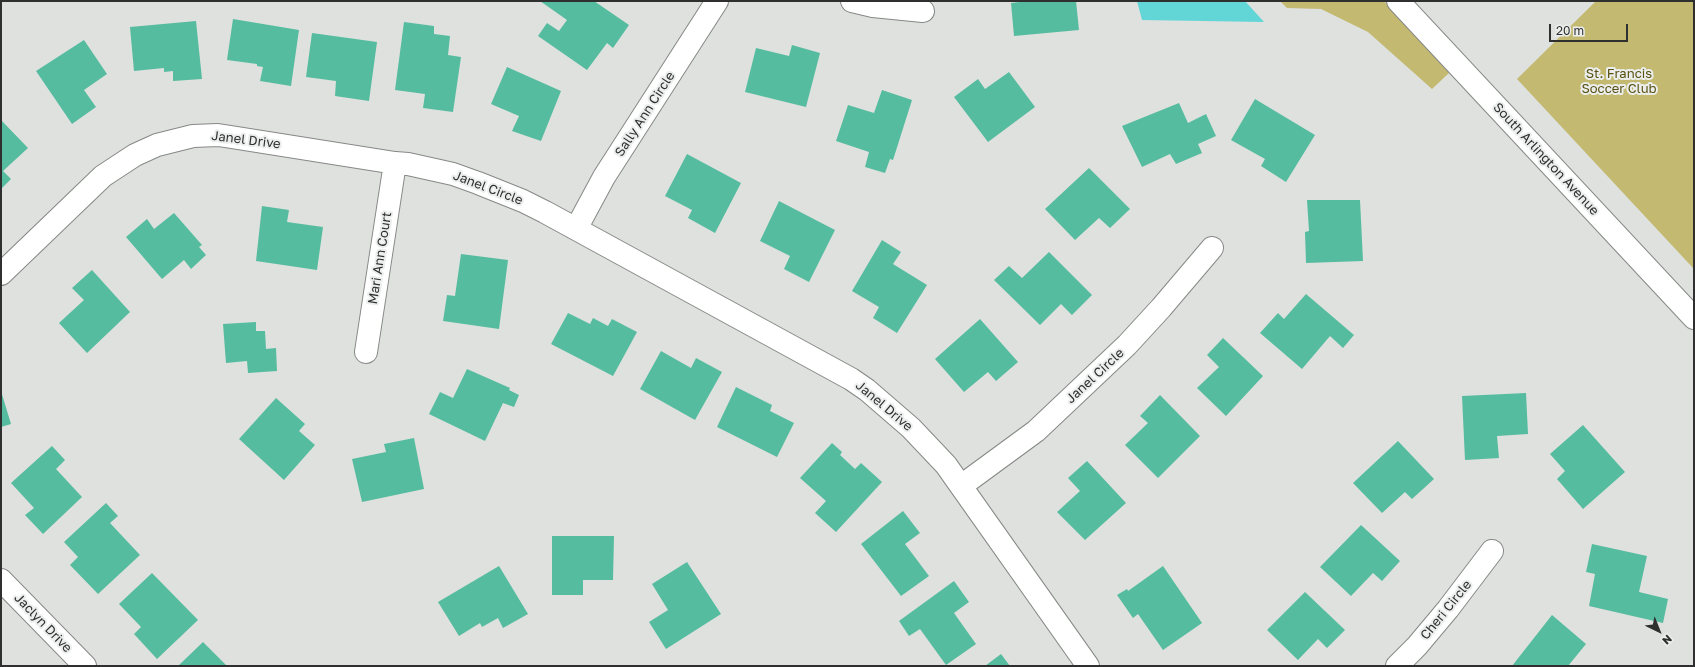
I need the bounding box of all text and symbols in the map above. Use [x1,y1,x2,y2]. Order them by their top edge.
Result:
scale bar [1551,16,1630,42]
text: 20 m [1556,23,1584,38]
park label: St. Francis Soccer Club [1581,66,1657,97]
street label: Sally Ann Circle [612,69,678,159]
street label: South Arlington Avenue [1490,100,1602,218]
street label: Janel Drive [210,128,282,152]
street label: Janel Circle [451,168,525,208]
street label: Mari Ann Court [365,211,395,305]
street label: Janel Circle [1063,345,1127,407]
street label: Janel Drive [852,378,916,434]
street label: Cheri Circle [1417,577,1475,643]
street label: Jaclyn Drive [11,590,75,656]
north arrow [1639,611,1679,651]
text: N [1660,633,1675,648]

